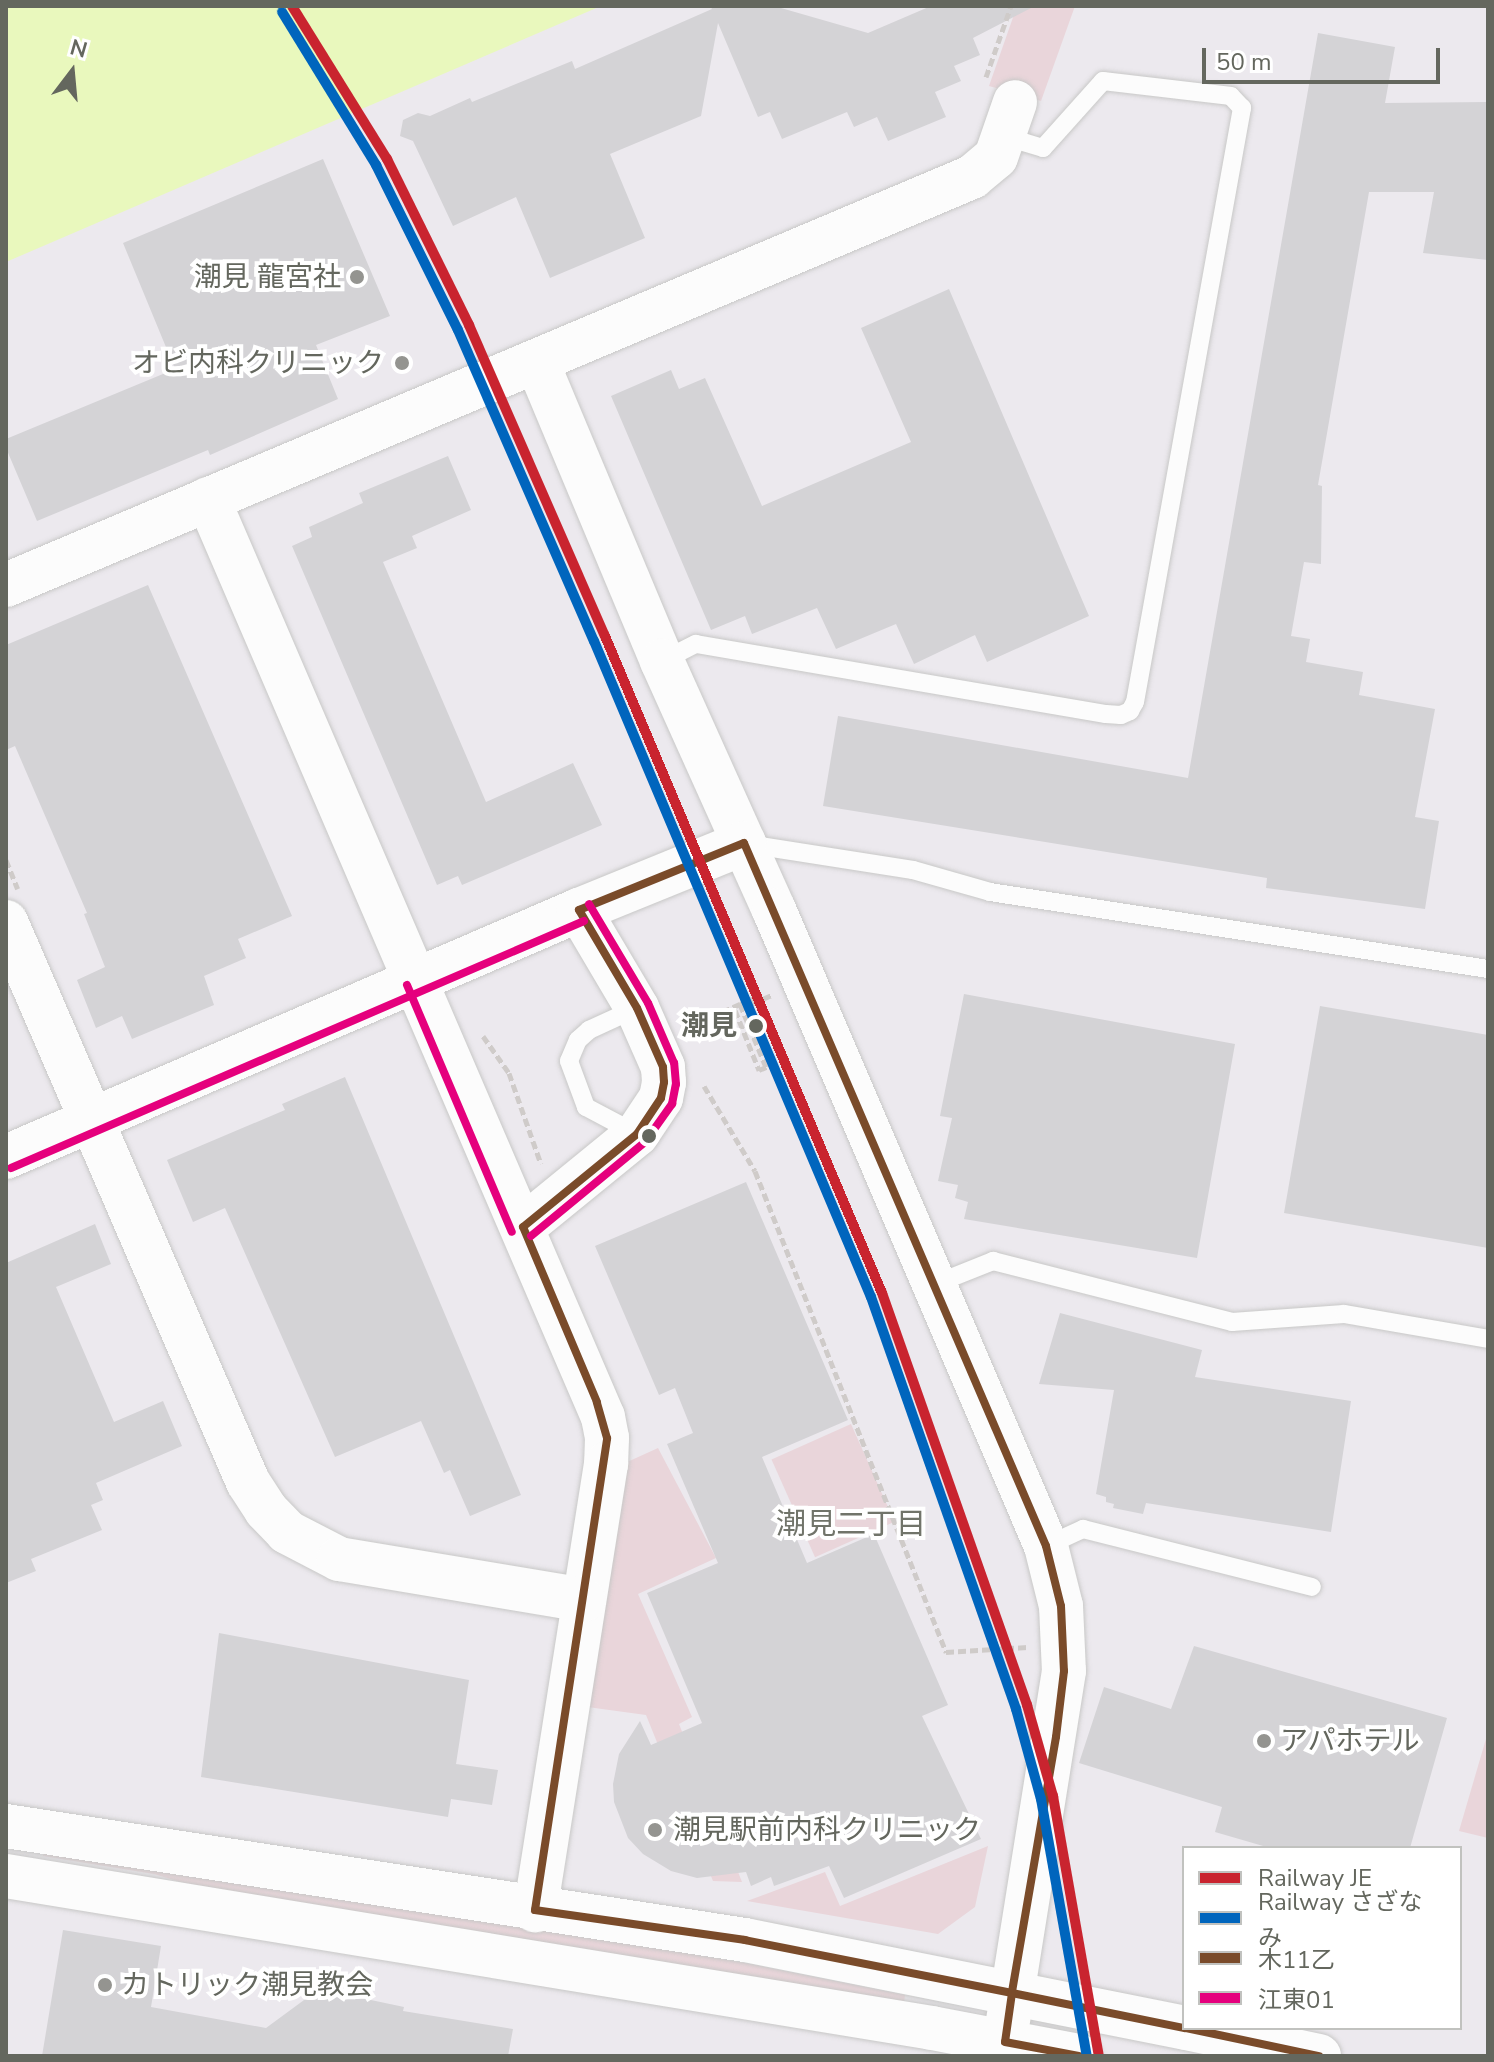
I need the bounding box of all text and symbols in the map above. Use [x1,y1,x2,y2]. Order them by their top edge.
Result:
north arrow [32,32,112,112]
text: N [67,32,91,66]
scale bar [1206,32,1444,82]
text: 50 m [1216,46,1272,78]
place label: 潮見 龍宮社 [194,260,341,294]
marker: 潮見 龍宮社 [348,268,366,286]
place label: オビ内科クリニック [132,346,384,380]
marker: オビ内科クリニック [391,352,413,374]
place label: 潮見 [681,1009,737,1043]
marker: 潮見 [744,1014,768,1038]
unlabelled marker [641,1128,657,1144]
district label: 潮見二丁目 [776,1507,926,1543]
place label: アパホテル [1280,1724,1420,1758]
marker: アパホテル [1255,1732,1273,1750]
place label: 潮見駅前内科クリニック [673,1813,981,1847]
marker: 潮見駅前内科クリニック [644,1819,666,1841]
legend [1182,1846,1462,2030]
text: Railway JE [1258,1862,1372,1894]
text: Railway さざなみ [1258,1886,1422,1954]
text: 木11乙 [1258,1944,1335,1976]
place label: カトリック潮見教会 [121,1968,373,2002]
marker: カトリック潮見教会 [96,1976,114,1994]
text: 江東01 [1258,1984,1335,2016]

